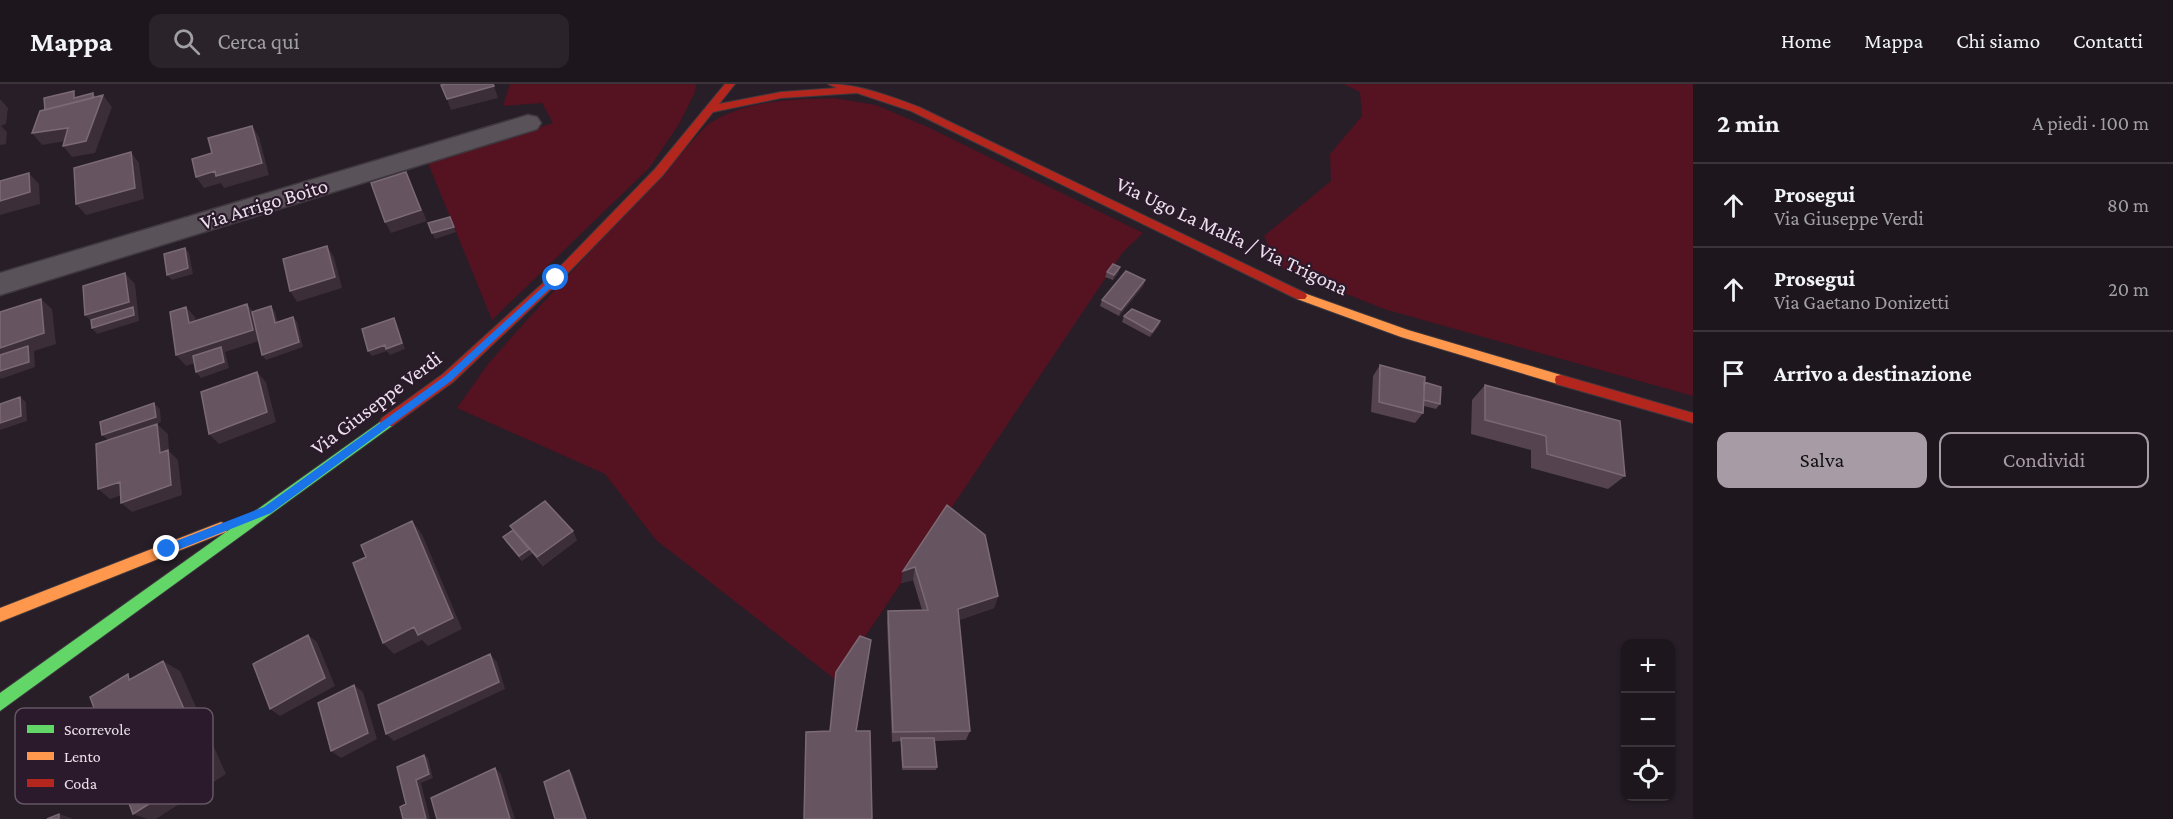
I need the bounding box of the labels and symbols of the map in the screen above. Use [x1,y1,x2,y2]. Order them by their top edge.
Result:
street label: Via Ugo La Malfa / Via Trigona [1112,172,1352,300]
street label: Via Arrigo Boito [197,173,331,235]
route start [542,264,568,290]
street label: Via Giuseppe Verdi [306,346,446,460]
route end [153,535,179,561]
legend [15,708,213,804]
text: Scorrevole [64,721,130,738]
text: Lento [64,748,101,765]
text: Coda [64,775,98,792]

